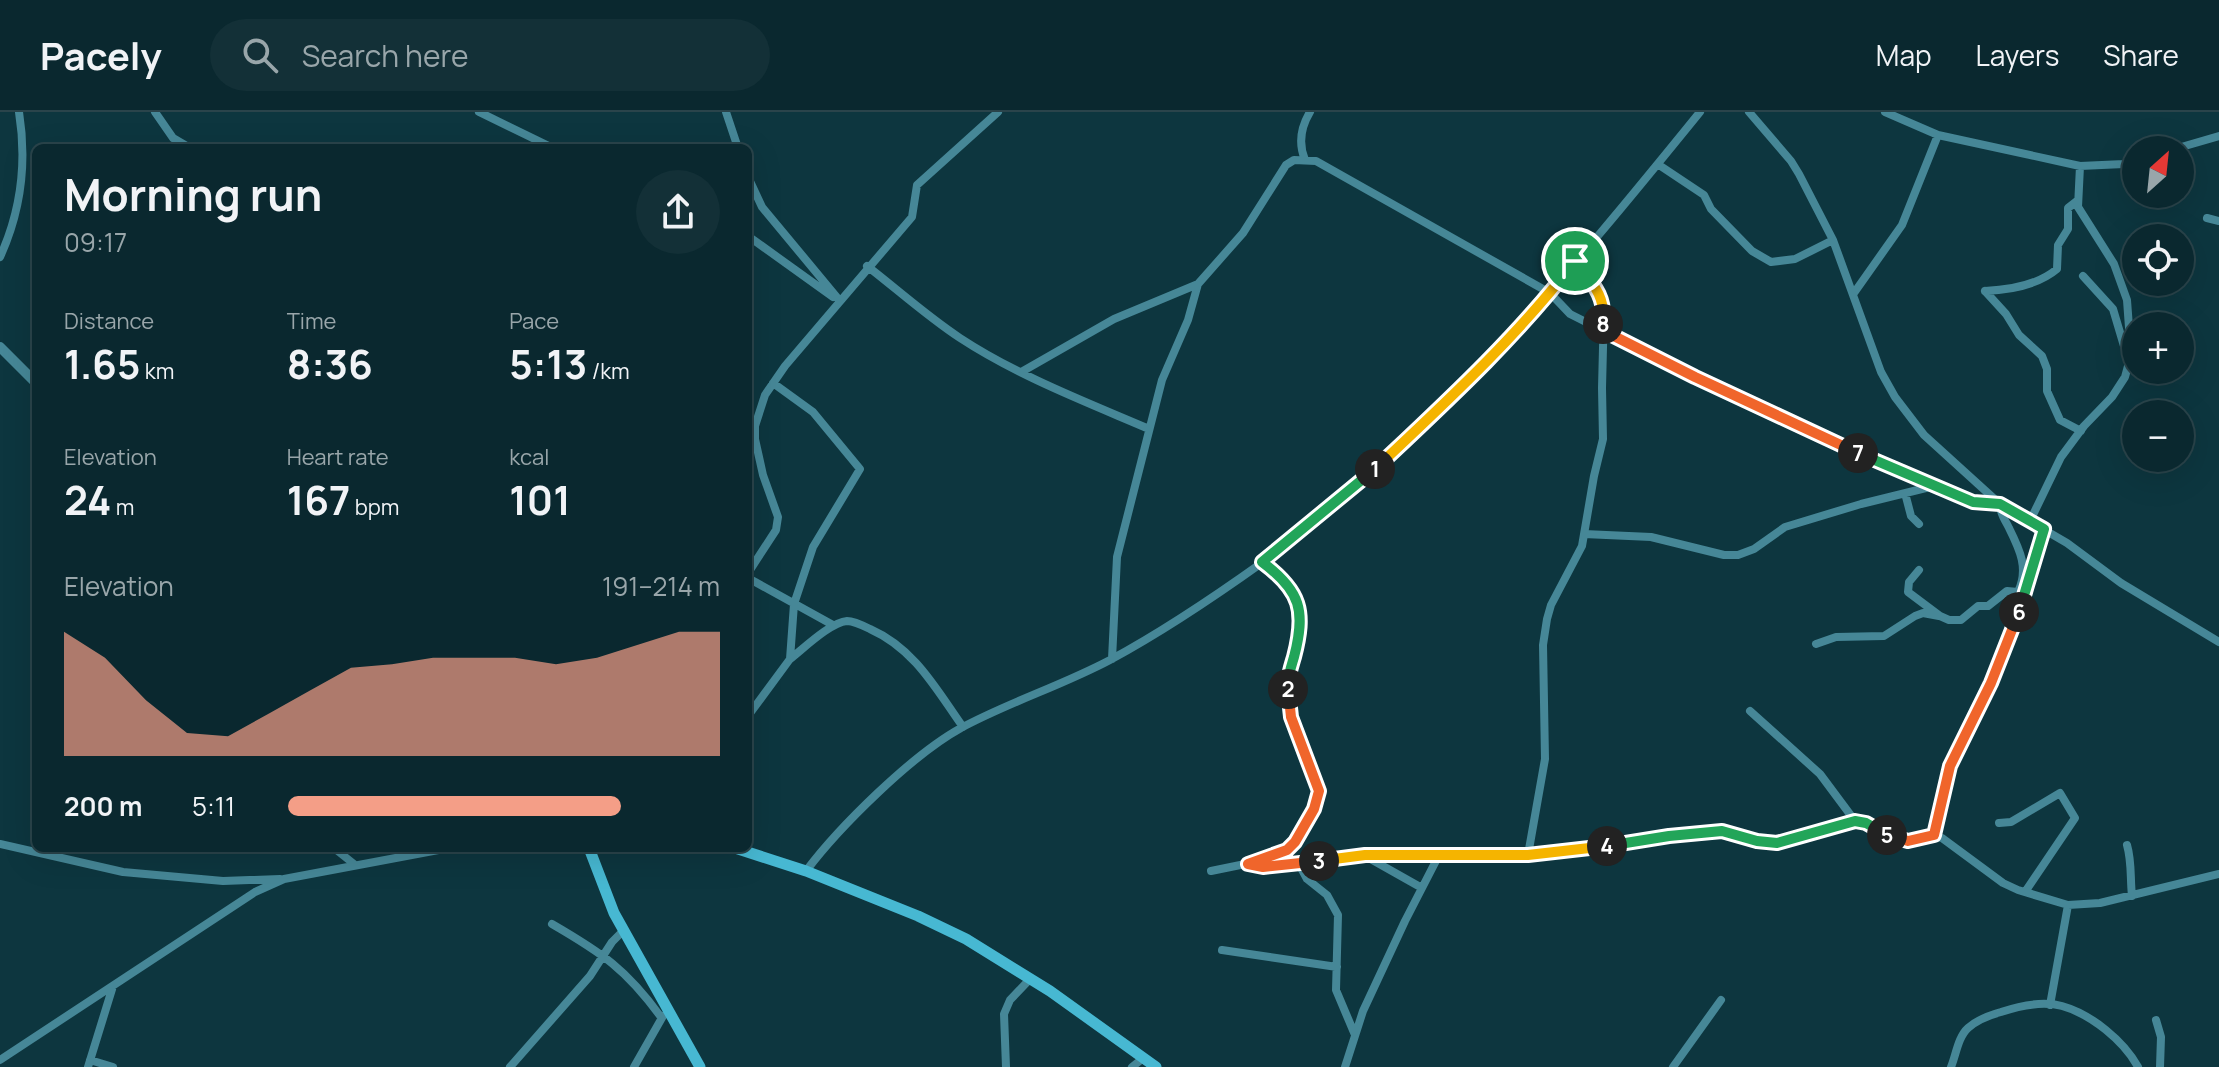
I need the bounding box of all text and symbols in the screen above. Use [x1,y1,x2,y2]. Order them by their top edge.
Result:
search box [210,19,770,91]
text: Pacely [40,29,162,81]
icon: search [238,33,282,77]
text: Search here [302,35,469,76]
text: Map [1876,36,1932,74]
text: Layers [1976,36,2059,74]
text: Share [2103,36,2179,74]
north arrow [2122,136,2194,208]
map controls [2122,136,2194,472]
text: Morning run [64,164,322,224]
button: share [636,170,720,254]
text: 09:17 [64,224,127,260]
button: locate [2122,224,2194,296]
pin [1541,227,1609,295]
icon: arrive [1553,239,1597,283]
pin: 8 [1583,304,1623,344]
text: Distance [64,306,154,336]
text: Time [287,306,336,336]
text: Pace [509,306,559,336]
text: 8 [1596,309,1610,339]
button: + [2122,312,2194,384]
text: 1.65 [64,336,140,391]
text: 8:36 [287,336,373,391]
text: 5:13 [509,336,587,391]
text: km [140,356,174,386]
text: /km [587,356,630,386]
button: − [2122,400,2194,472]
pin: 7 [1838,433,1878,473]
text: 7 [1852,438,1864,468]
text: Elevation [64,442,157,472]
text: Heart rate [287,442,389,472]
text: kcal [509,442,549,472]
pin: 1 [1355,449,1395,489]
text: 1 [1370,454,1380,484]
text: 24 [64,472,111,527]
text: 167 [287,472,350,527]
text: 101 [509,472,571,527]
text: m [111,492,134,522]
text: bpm [350,492,400,522]
text: Elevation [64,568,174,604]
text: 191–214 m [602,568,720,604]
pin: 6 [1999,592,2039,632]
text: 6 [2012,597,2026,627]
pin: 2 [1268,669,1308,709]
text: 2 [1281,674,1295,704]
text: 200 m [64,788,142,824]
text: 5:11 [192,788,235,824]
pin: 5 [1867,815,1907,855]
text: 5 [1881,820,1893,850]
pin: 4 [1587,826,1627,866]
text: 4 [1600,831,1614,861]
pin: 3 [1299,841,1339,881]
text: 3 [1313,846,1325,876]

